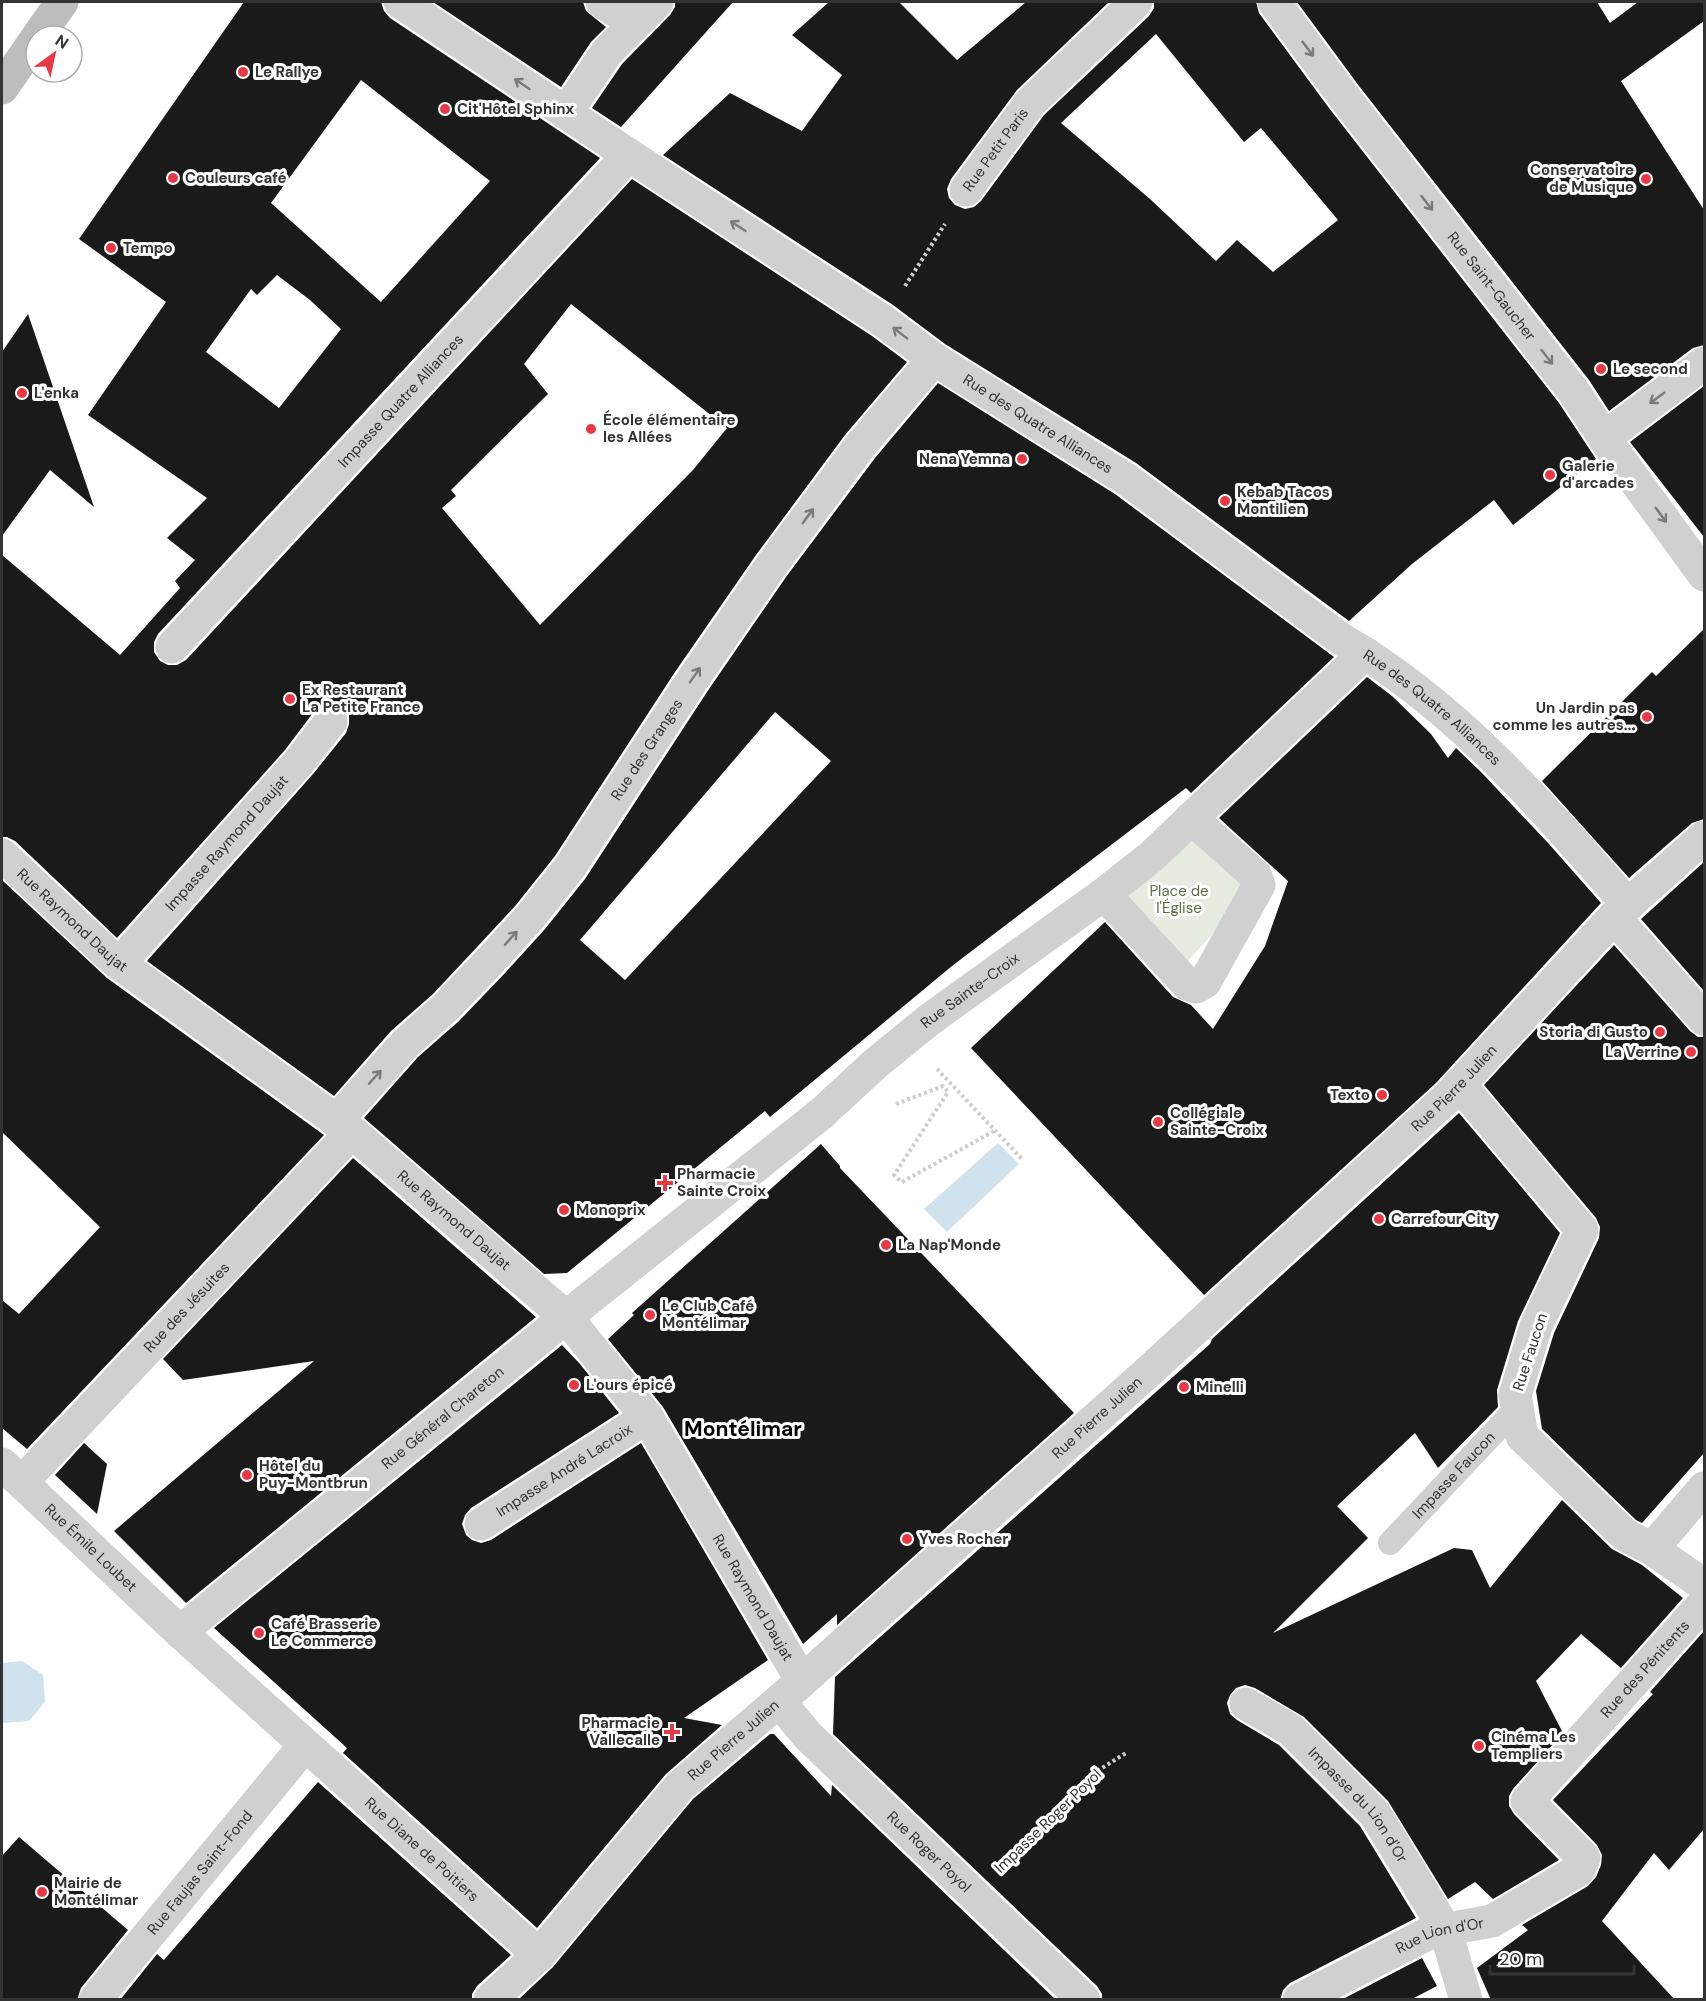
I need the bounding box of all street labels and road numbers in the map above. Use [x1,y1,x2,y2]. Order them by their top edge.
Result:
street label: Rue Petit Paris [958,104,1033,196]
street label: Rue Saint-Gaucher [1443,228,1541,345]
street label: Impasse Quatre Alliances [334,330,468,472]
street label: Rue des Quatre Alliances [959,370,1117,478]
street label: Rue des Quatre Alliances [1359,645,1505,770]
street label: Rue des Granges [606,695,687,804]
street label: Impasse Raymond Daujat [161,771,293,915]
street label: Rue Raymond Daujat [13,864,132,976]
street label: Rue Sainte-Croix [916,948,1024,1033]
street label: Rue Pierre Julien [1407,1040,1501,1136]
street label: Rue Raymond Daujat [393,1166,515,1275]
street label: Rue des Jésuites [139,1258,234,1357]
street label: Rue Faucon [1508,1311,1552,1393]
street label: Rue Général Chareton [377,1362,508,1474]
street label: Rue Pierre Julien [1048,1372,1146,1463]
street label: Impasse André Lacroix [492,1419,636,1522]
street label: Impasse Faucon [1408,1427,1500,1523]
street label: Rue Émile Loubet [40,1499,141,1596]
street label: Rue Raymond Daujat [708,1530,798,1665]
street label: Rue des Pénitents [1596,1616,1694,1722]
street label: Rue Pierre Julien [683,1695,783,1785]
street label: Impasse du Lion d'Or [1304,1743,1413,1867]
street label: Impasse Roger Poyol [990,1765,1106,1877]
street label: Rue Diane de Poitiers [360,1793,483,1906]
street label: Rue Faujas Saint-Fond [143,1806,257,1939]
street label: Rue Roger Poyol [883,1807,976,1897]
street label: Rue Lion d'Or [1392,1913,1486,1959]

